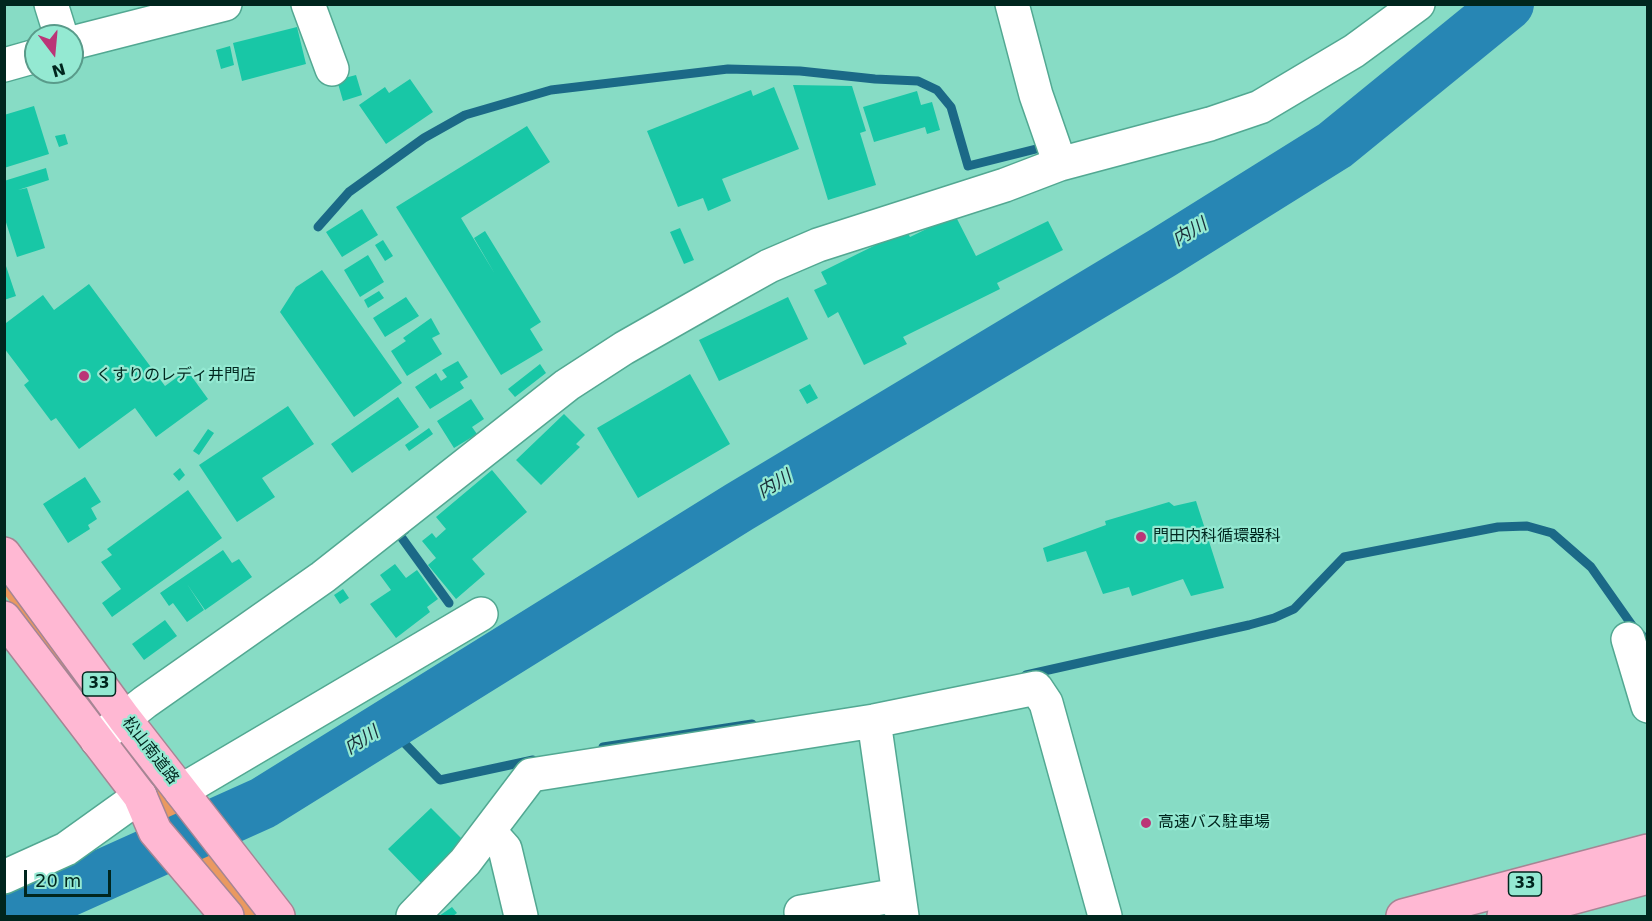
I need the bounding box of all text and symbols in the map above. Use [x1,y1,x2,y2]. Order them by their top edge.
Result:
north arrow [24,24,84,84]
text: N [50,59,68,81]
water label: 内川 [1169,214,1211,252]
place label: くすりのレディ井門店 [96,366,256,386]
marker: くすりのレディ井門店 [77,369,91,383]
water label: 内川 [754,466,796,504]
place label: 門田内科循環器科 [1153,527,1281,547]
marker: 門田内科循環器科 [1134,530,1148,544]
road number: 33 [82,672,116,696]
street label: 松山南道路 [118,714,182,788]
water label: 内川 [341,722,383,760]
place label: 高速バス駐車場 [1158,813,1270,833]
marker: 高速バス駐車場 [1139,816,1153,830]
scale bar [27,858,114,896]
text: 20 m [35,870,81,891]
road number: 33 [1508,872,1541,896]

